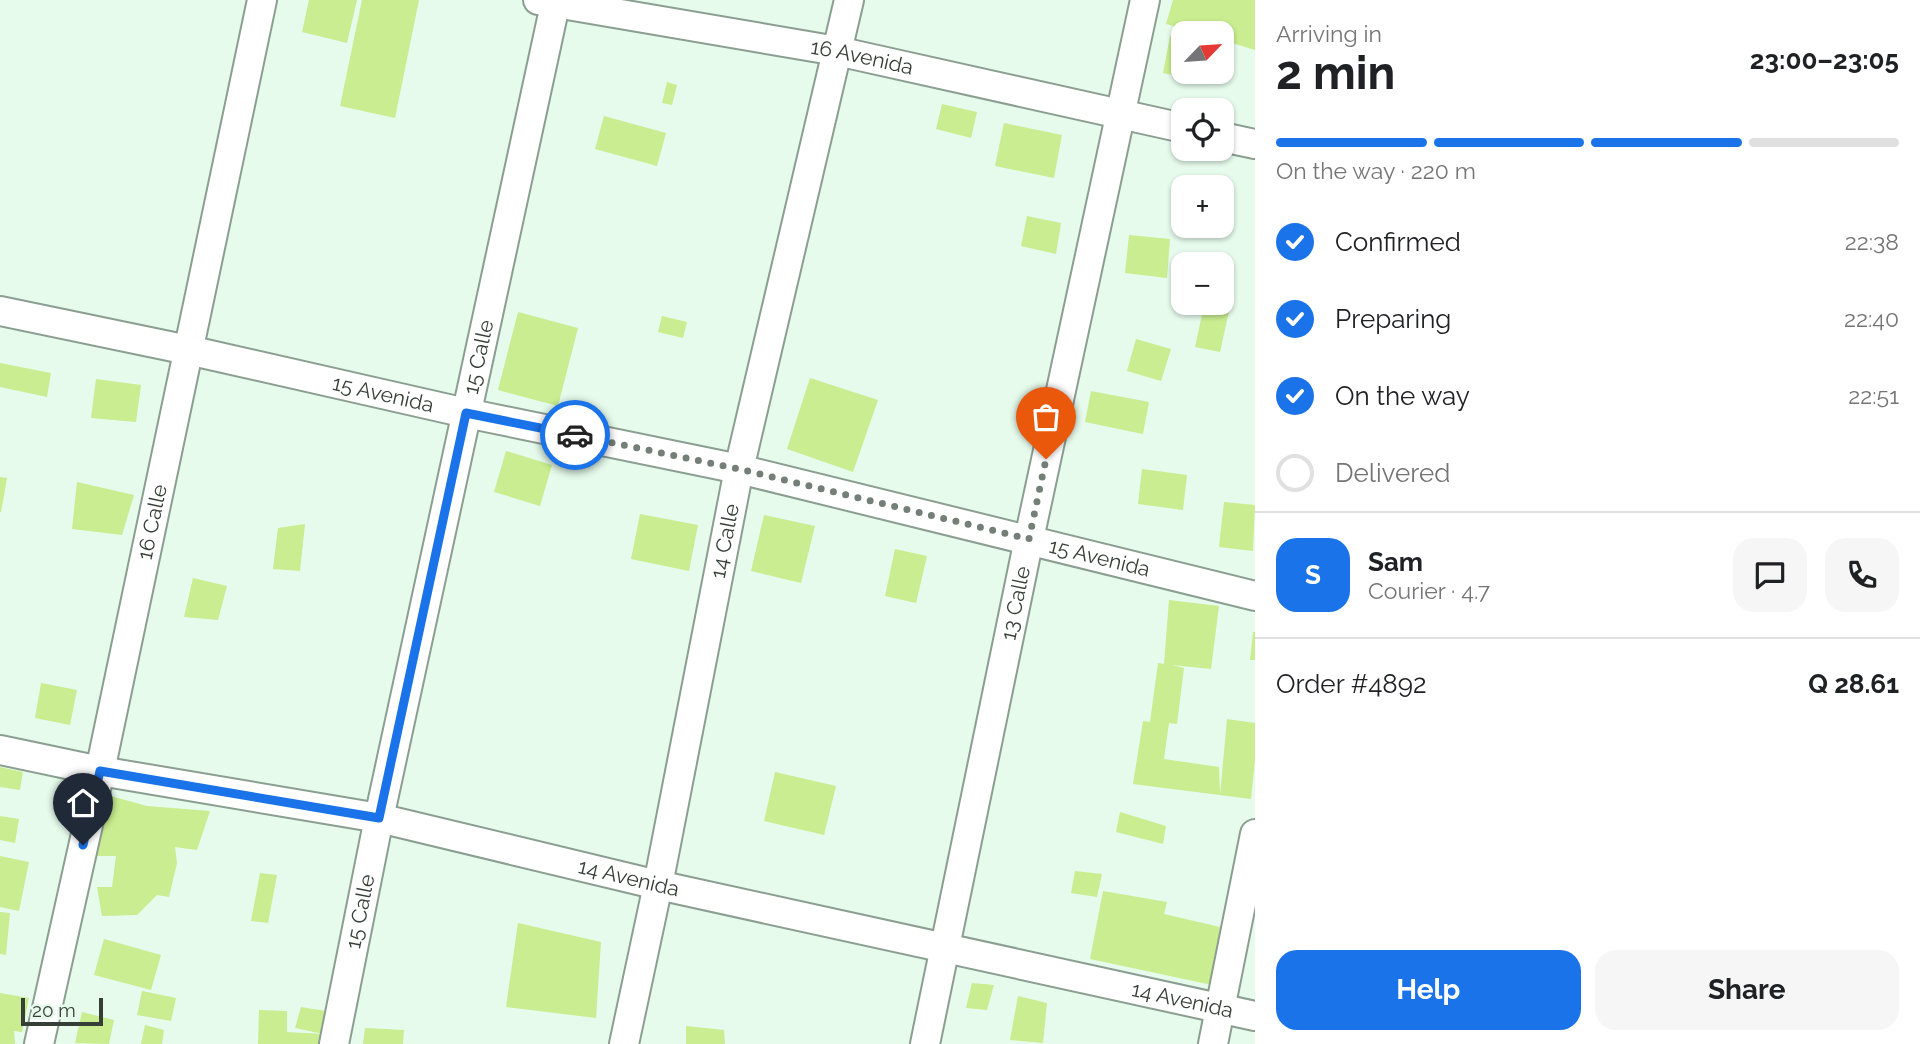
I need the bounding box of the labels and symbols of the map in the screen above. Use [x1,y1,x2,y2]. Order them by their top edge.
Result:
north arrow [1171,21,1234,84]
street label: 16 Avenida [809,34,916,80]
street label: 15 Calle [458,317,498,397]
street label: 15 Avenida [330,370,436,417]
pin [1016,387,1076,459]
courier [540,400,610,470]
street label: 16 Calle [132,482,172,562]
street label: 14 Calle [705,502,744,580]
street label: 15 Avenida [1047,533,1153,582]
street label: 13 Calle [995,564,1035,642]
pin [53,773,113,845]
street label: 14 Avenida [576,853,682,901]
street label: 15 Calle [340,872,379,951]
street label: 14 Avenida [1130,976,1236,1023]
scale bar [21,995,103,1027]

